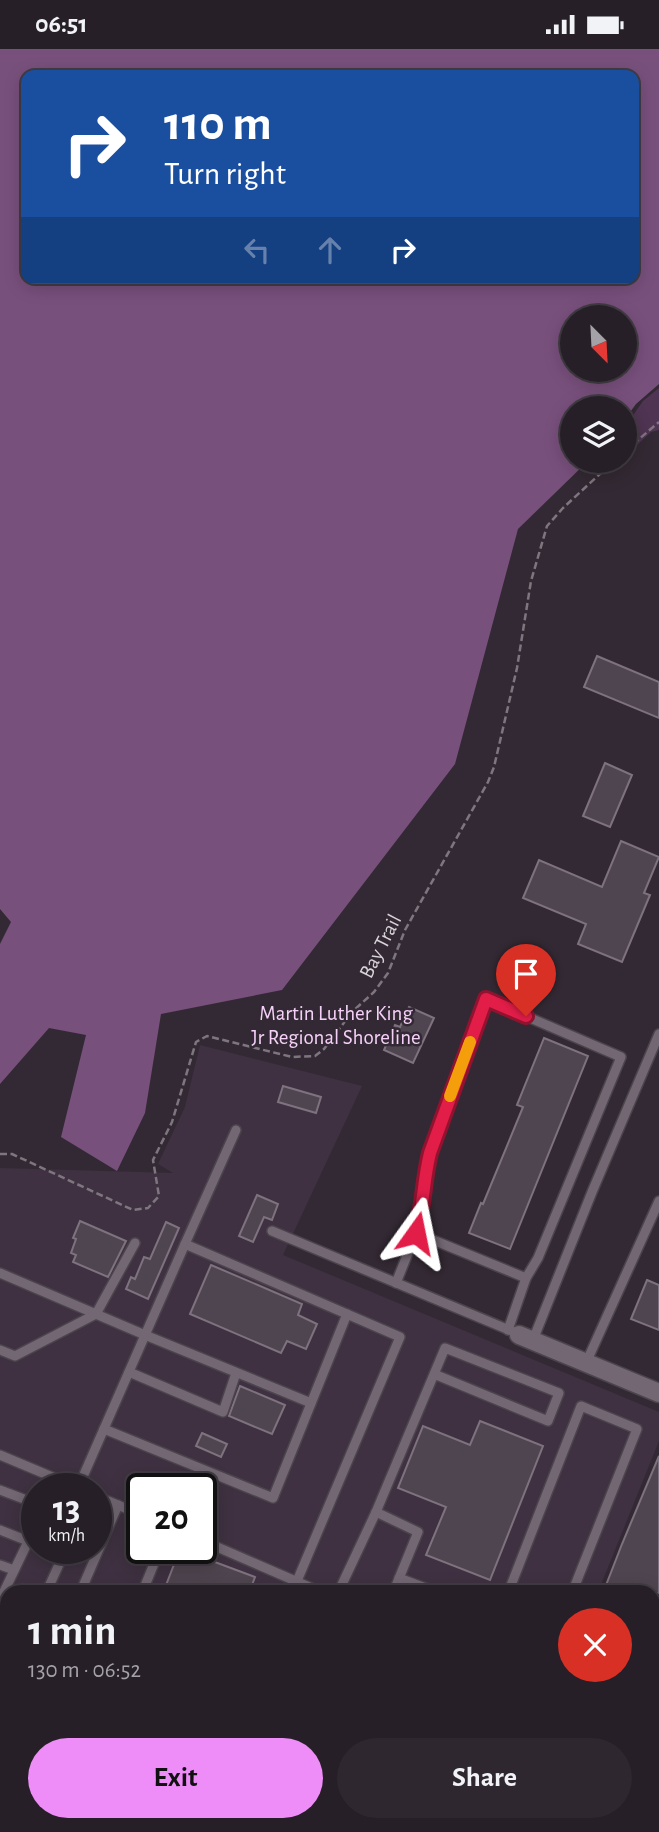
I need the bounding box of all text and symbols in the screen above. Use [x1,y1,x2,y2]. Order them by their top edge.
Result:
text: 06:51 [35,11,88,37]
icon: right [49,98,140,189]
text: 110 m [164,100,272,149]
text: Turn right [164,158,286,190]
icon: left [238,231,276,269]
icon: ahead [311,231,349,269]
icon: right [384,231,422,269]
north arrow [560,305,637,381]
map controls [560,305,637,473]
button: layers [560,396,637,473]
street label: Bay Trail [356,911,405,982]
pin [496,944,556,1016]
icon: arrive [507,955,545,993]
park label: Martin Luther King Jr Regional Shoreline [251,1003,421,1048]
position arrow [379,1196,453,1270]
speed limit sign: 20 [126,1473,217,1564]
text: 13 [53,1492,80,1527]
text: km/h [48,1527,85,1545]
button: close [558,1608,632,1682]
text: 1 min [28,1610,117,1652]
text: 130 m · 06:52 [28,1659,141,1682]
button: Exit [28,1738,323,1818]
button: Share [337,1738,632,1818]

